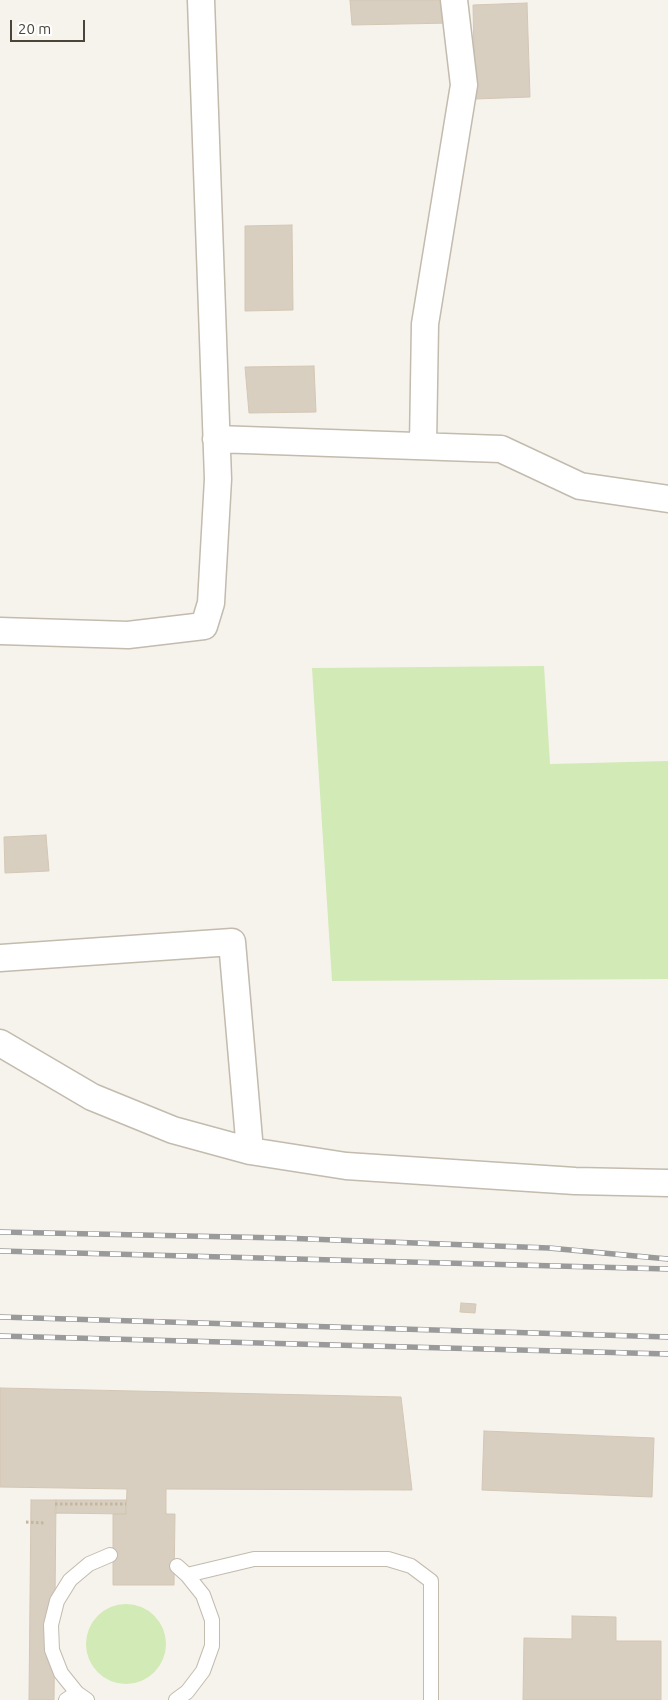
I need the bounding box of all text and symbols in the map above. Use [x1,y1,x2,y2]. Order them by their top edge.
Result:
scale bar [12,10,88,42]
text: 20 m [18,20,51,37]

